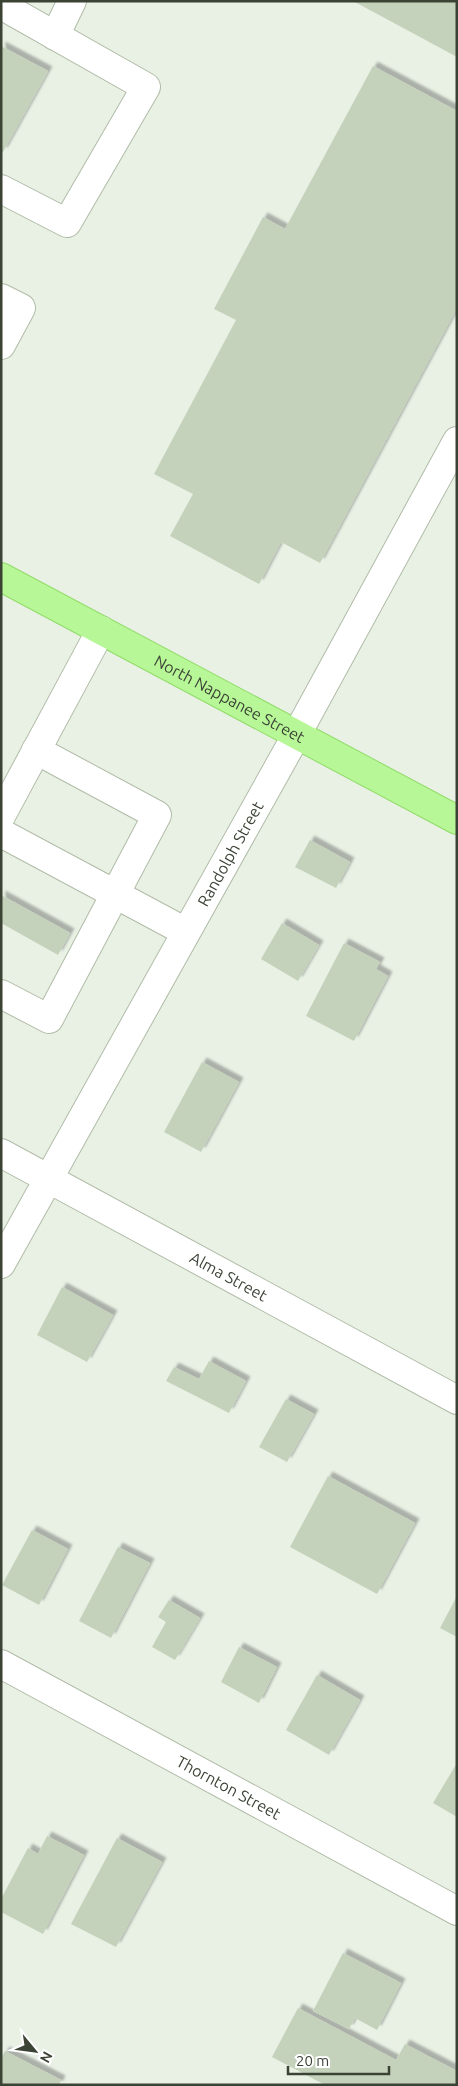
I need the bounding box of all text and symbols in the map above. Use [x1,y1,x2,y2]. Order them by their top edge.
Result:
street label: North Nappanee Street [151,651,309,747]
street label: Randolph Street [194,797,267,909]
street label: Alma Street [187,1248,271,1305]
street label: Thornton Street [174,1752,285,1823]
north arrow [10,2026,60,2076]
scale bar [288,2044,389,2076]
text: N [37,2049,56,2066]
text: 20 m [296,2052,329,2069]

